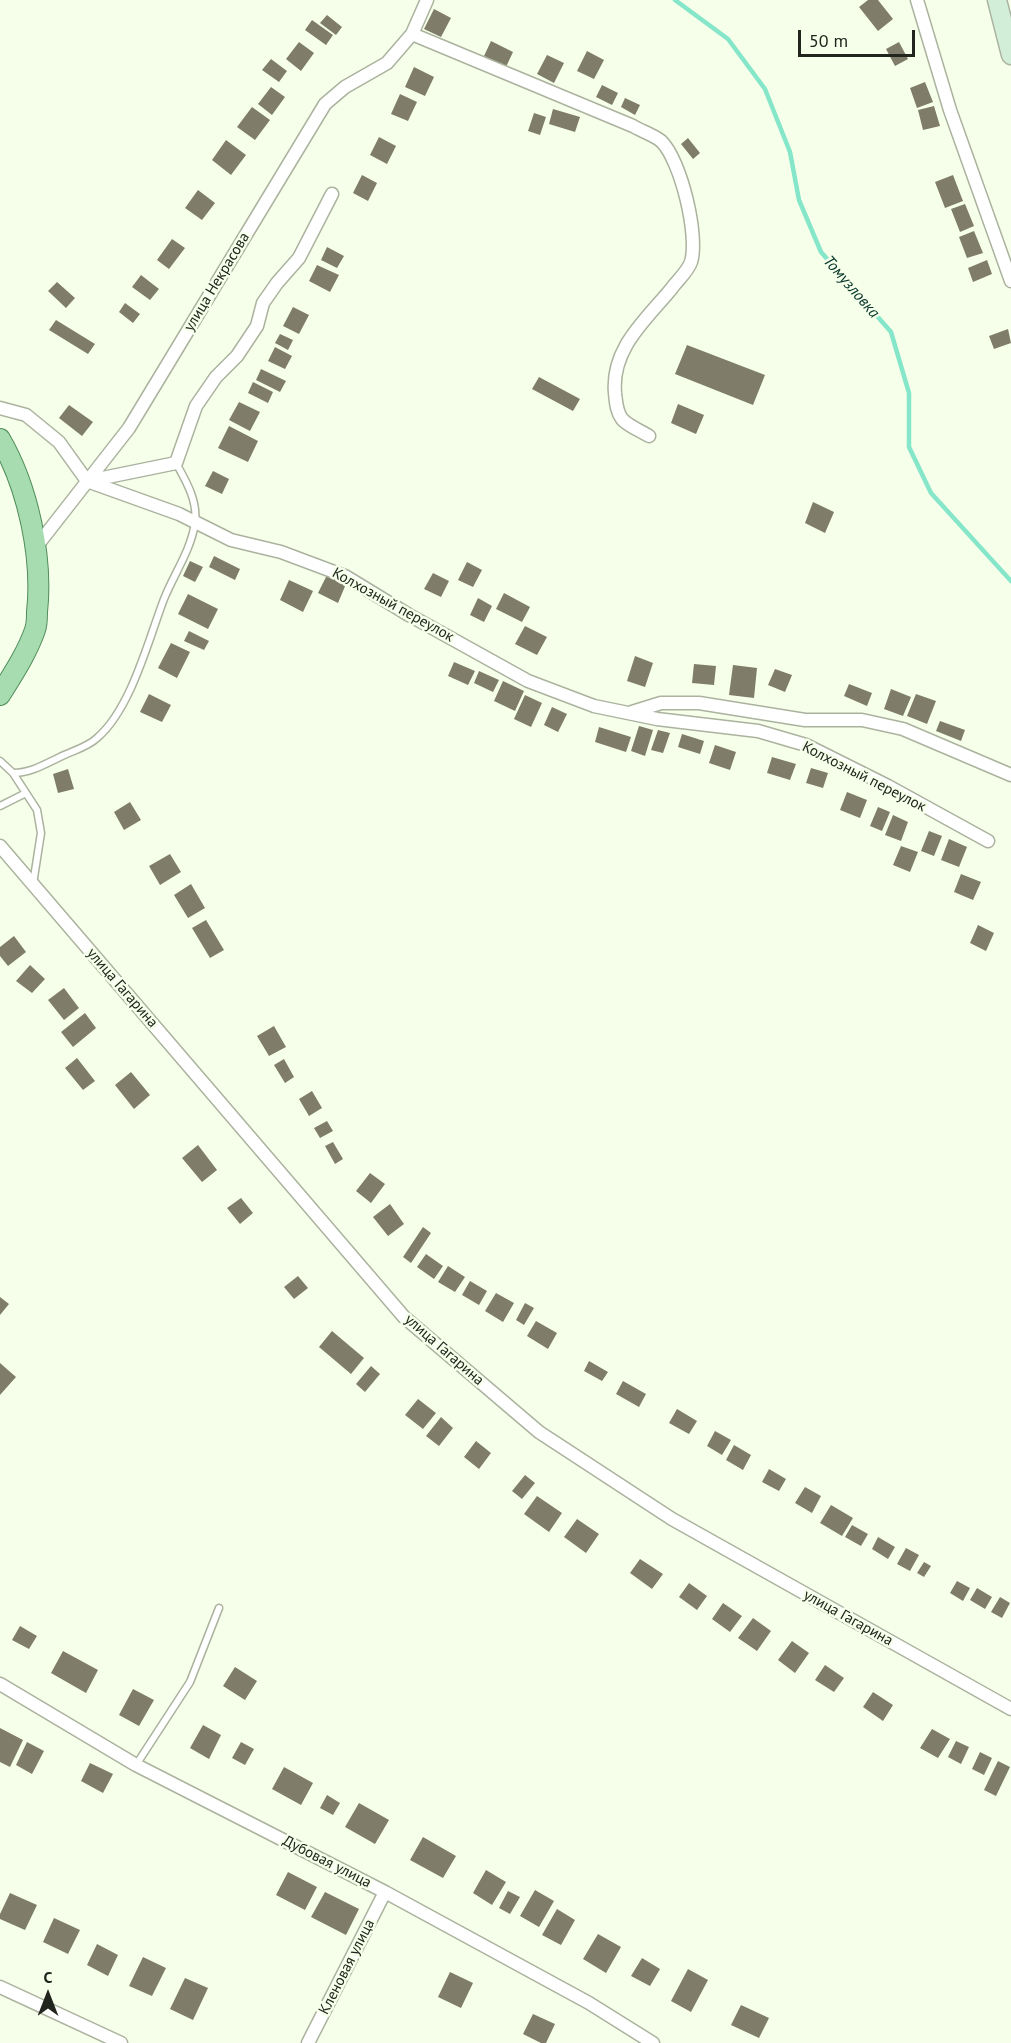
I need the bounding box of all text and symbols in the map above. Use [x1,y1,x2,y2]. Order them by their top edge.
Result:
scale bar [801,18,918,56]
text: 50 m [809,29,848,52]
street label: улица Некрасова [180,229,254,335]
water label: Томузловка [819,252,883,322]
street label: Колхозный переулок [329,564,457,646]
street label: Колхозный переулок [799,738,929,816]
street label: улица Гагарина [83,945,161,1031]
street label: улица Гагарина [401,1311,487,1389]
street label: улица Гагарина [800,1586,896,1650]
street label: Дубовая улица [280,1832,374,1892]
street label: Кленовая улица [315,1916,379,2018]
north arrow [18,1965,78,2025]
text: С [44,1967,52,1987]

